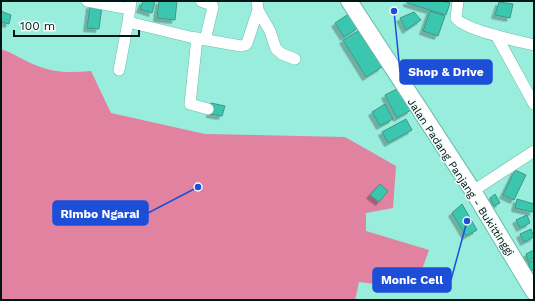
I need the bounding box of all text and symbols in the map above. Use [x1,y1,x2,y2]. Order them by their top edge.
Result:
scale bar [14,12,139,38]
text: 100 m [20,19,55,33]
callout: Shop & Drive [400,60,492,84]
text: Shop & Drive [408,65,484,79]
street label: Jalan Padang Panjang - Bukittinggi [405,96,517,259]
callout: Rimbo Ngarai [53,201,148,225]
text: Rimbo Ngarai [60,207,140,221]
callout: Monic Cell [373,268,451,292]
text: Monic Cell [381,273,443,287]

